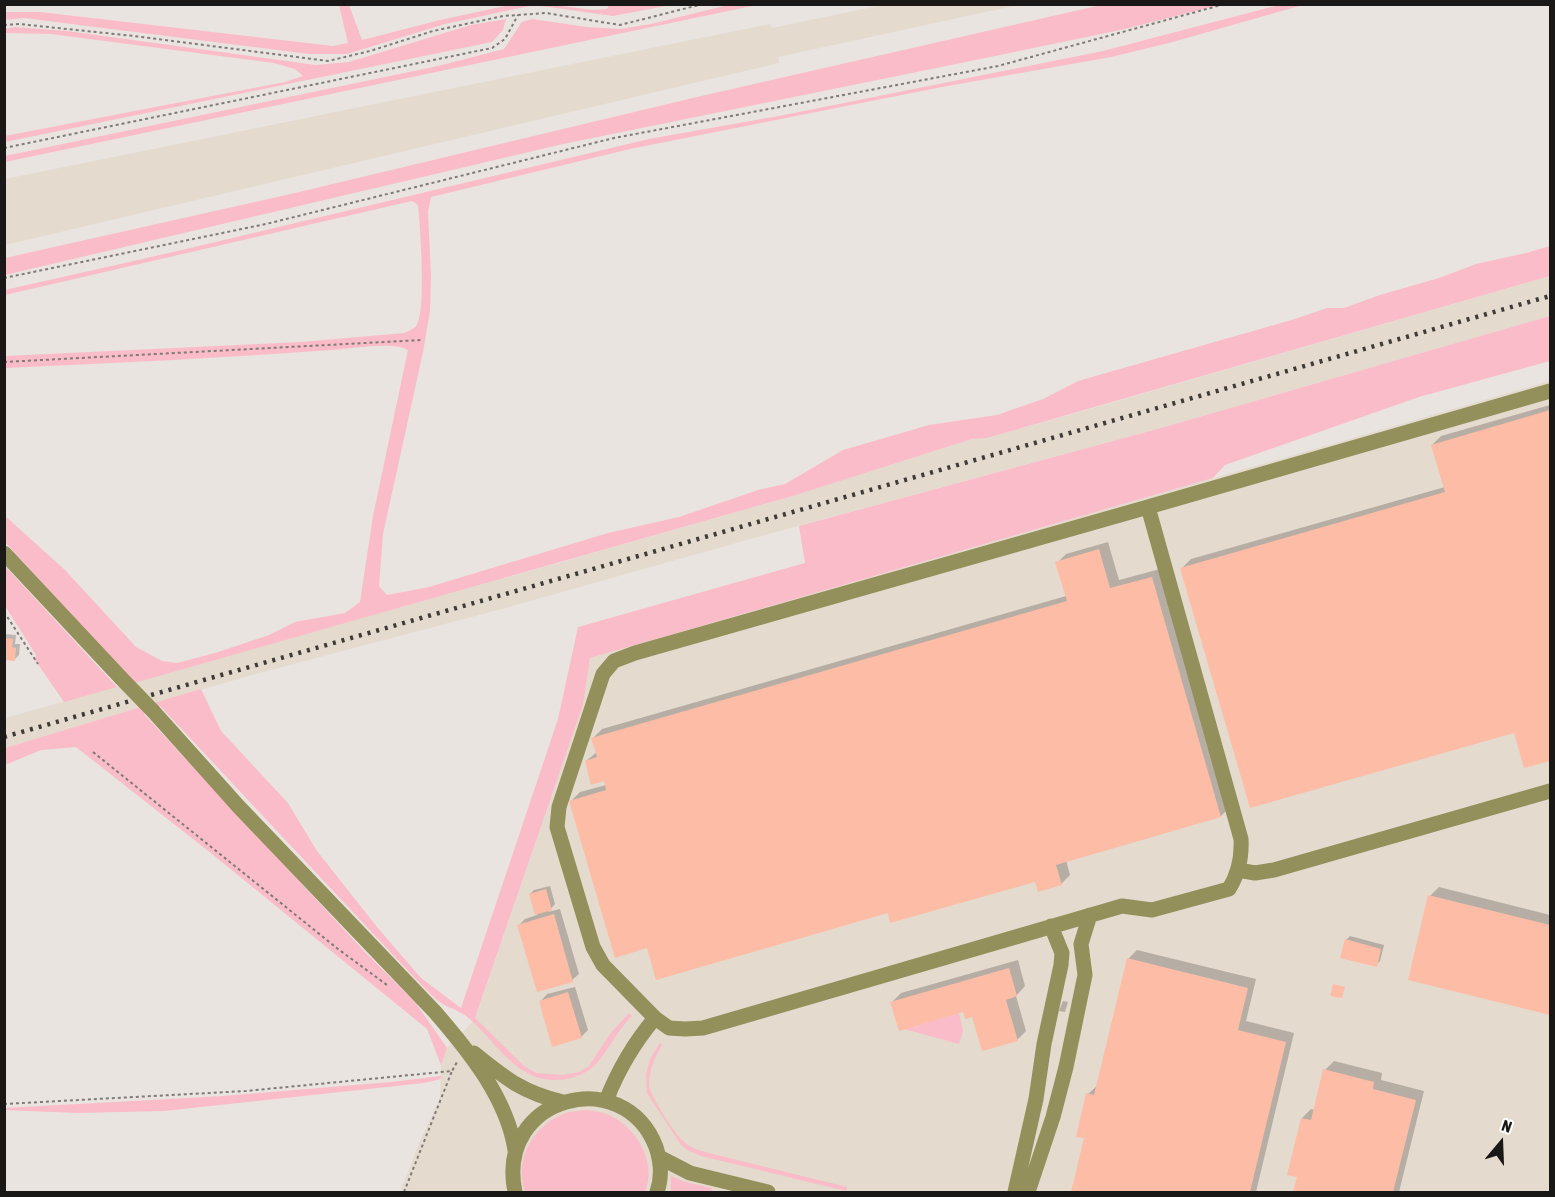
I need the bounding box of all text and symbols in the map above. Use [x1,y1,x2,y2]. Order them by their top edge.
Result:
north arrow [1471,1113,1531,1173]
text: N [1499,1116,1514,1136]

